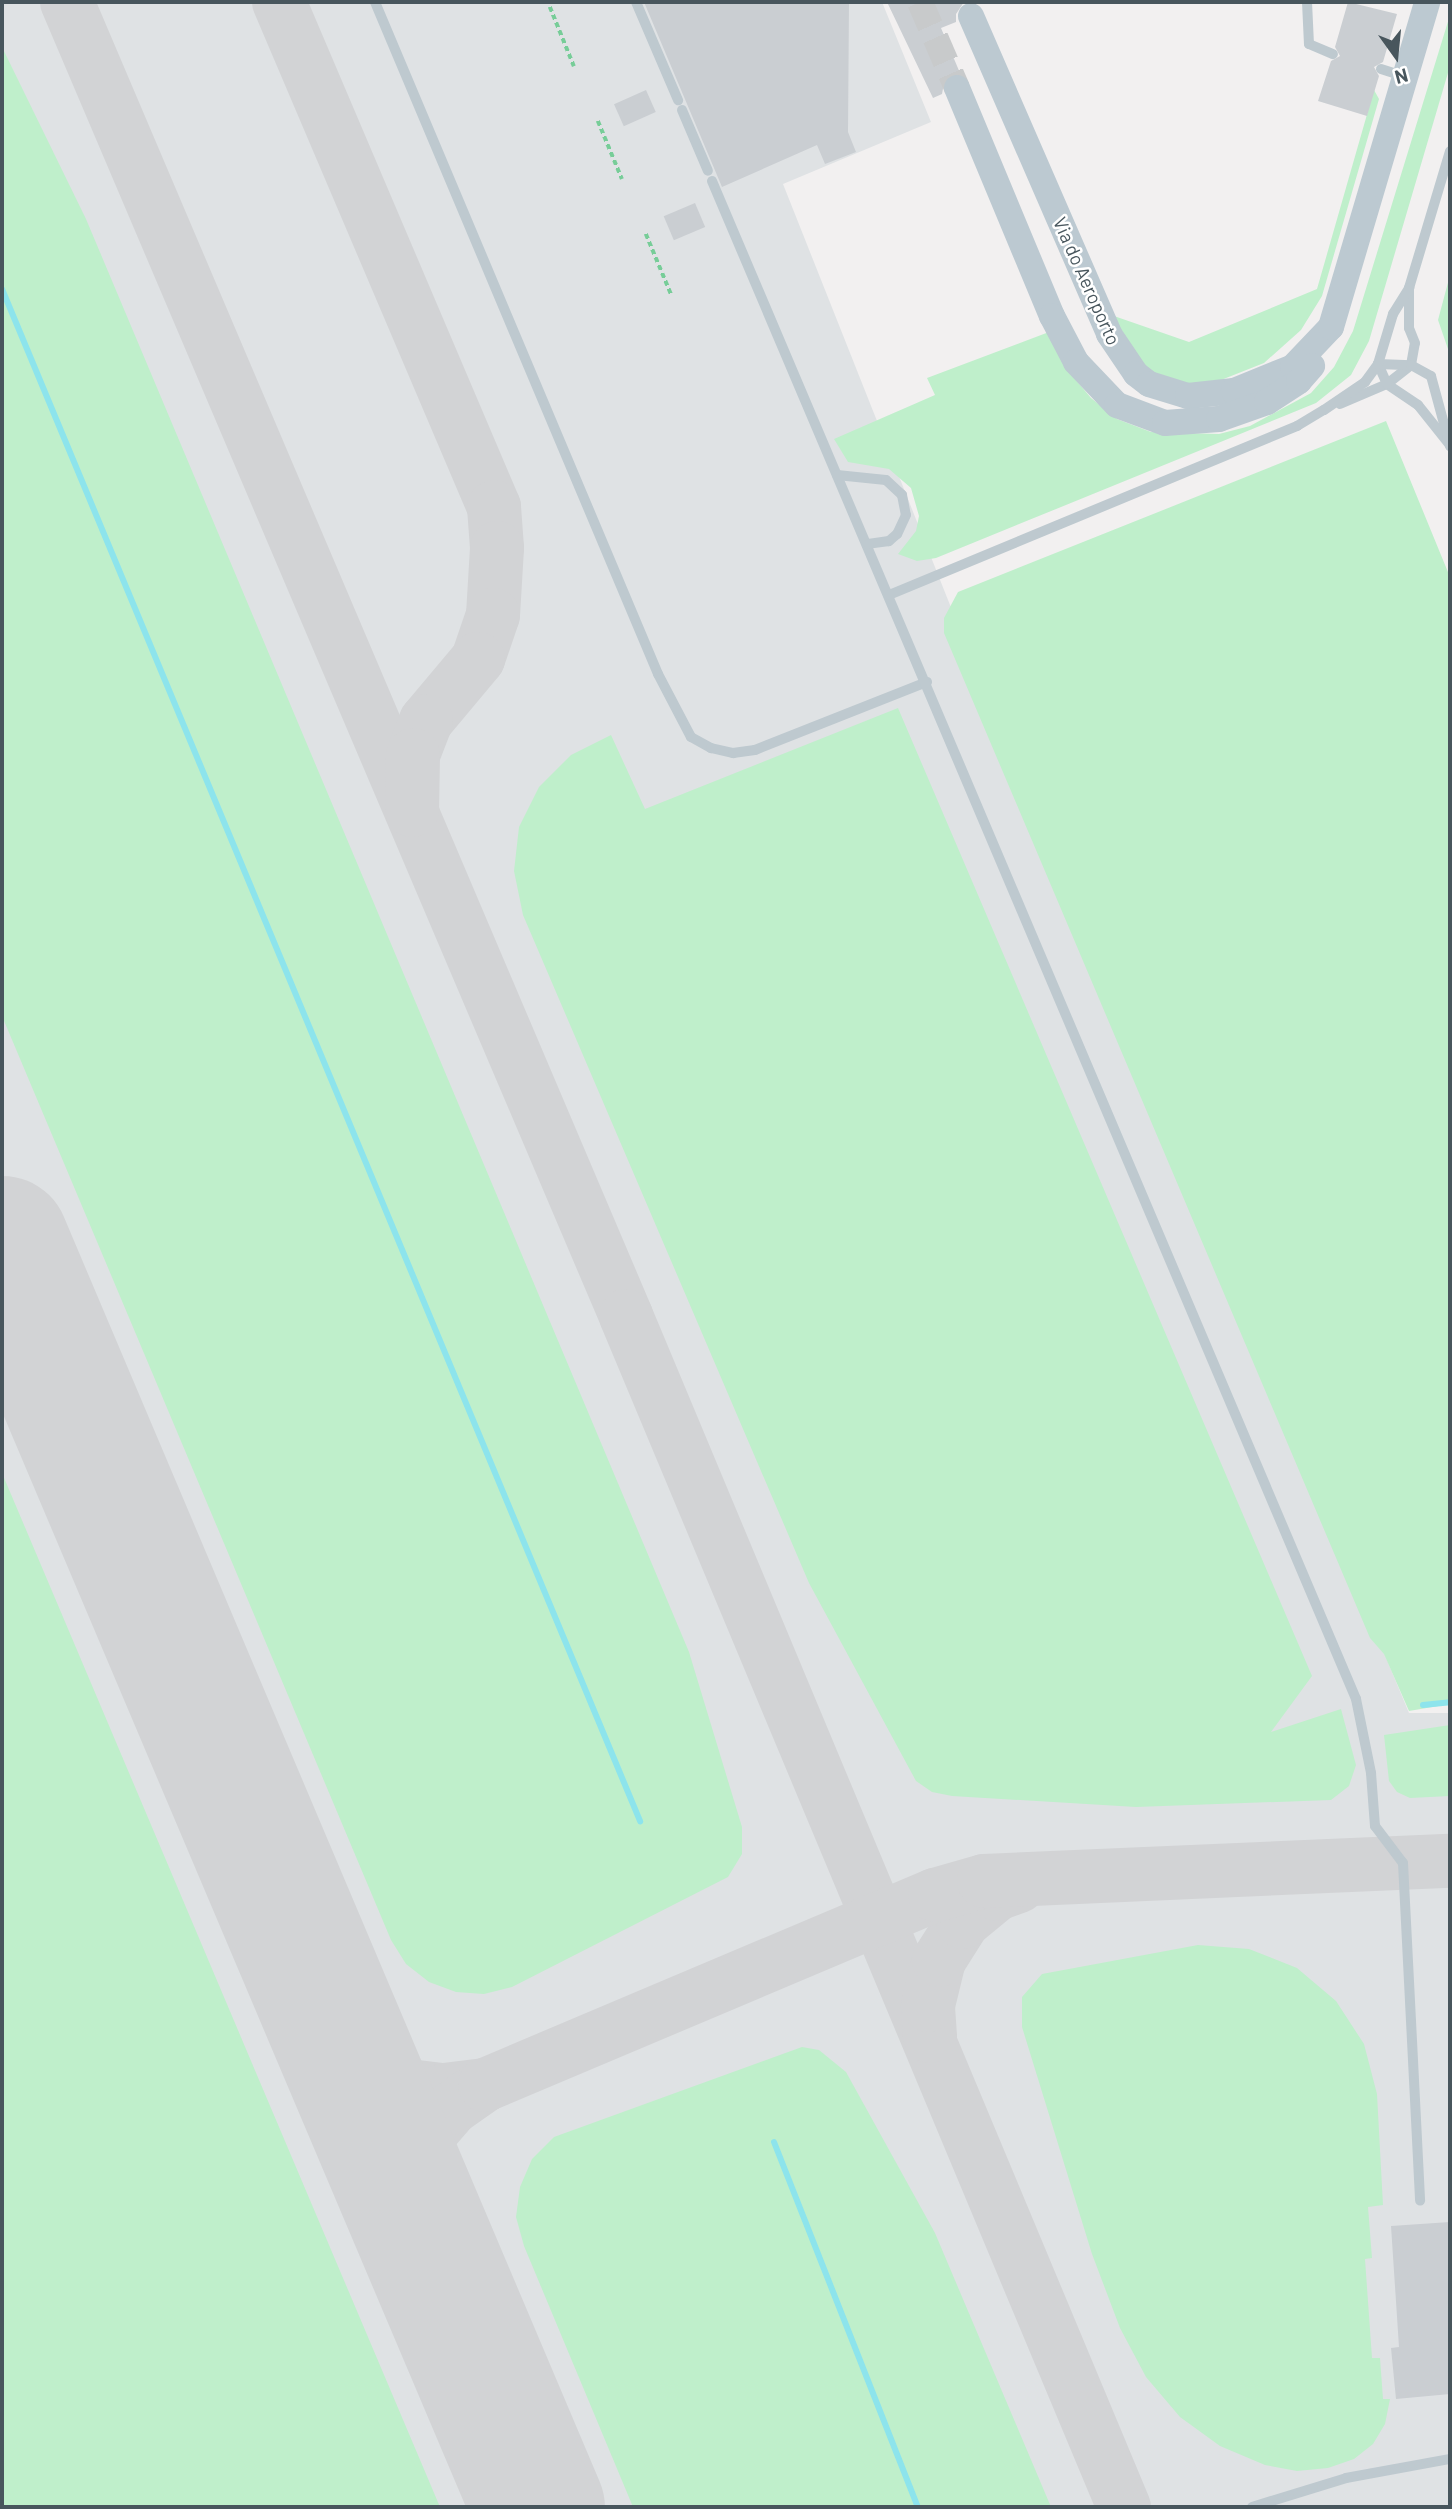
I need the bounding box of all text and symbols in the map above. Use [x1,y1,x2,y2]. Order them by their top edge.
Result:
north arrow [1361,21,1431,91]
text: N [1392,64,1411,90]
street label: Via do Aeroporto [1049,214,1125,348]

